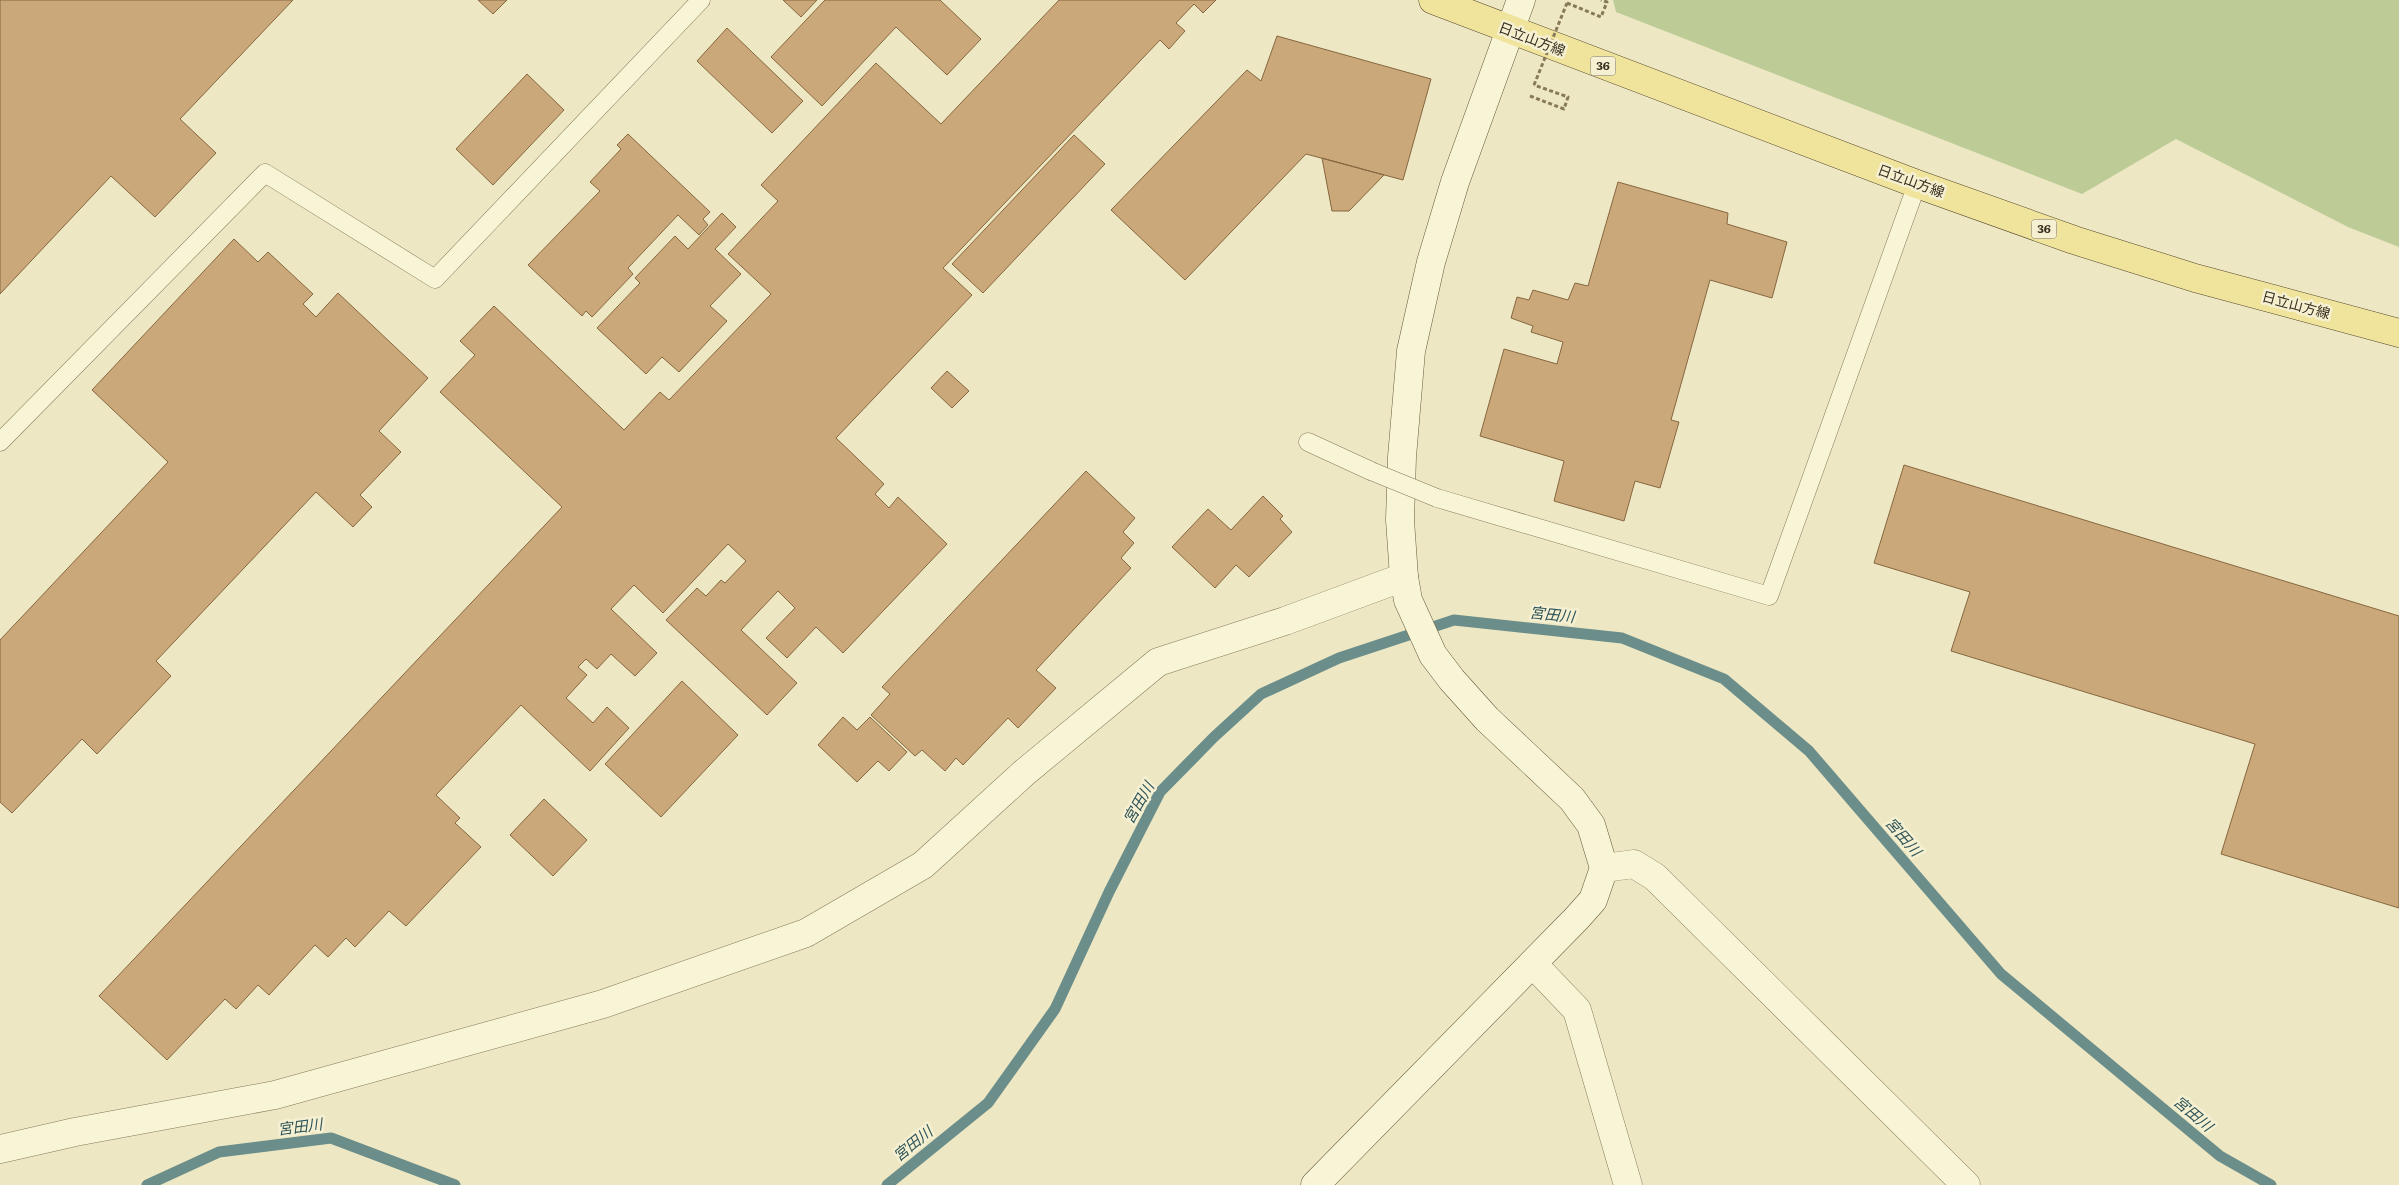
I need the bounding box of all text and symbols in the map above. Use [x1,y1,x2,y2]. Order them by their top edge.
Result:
street label: 日立山方線 [1496,16,1569,60]
road number: 36 [1590,56,1616,76]
street label: 日立山方線 [1875,159,1948,201]
road number: 36 [2032,220,2056,238]
street label: 日立山方線 [2260,285,2333,323]
water label: 宮田川 [1529,600,1578,628]
water label: 宮田川 [1116,775,1160,827]
water label: 宮田川 [1881,811,1929,862]
water label: 宮田川 [2169,1090,2220,1137]
water label: 宮田川 [276,1111,326,1140]
water label: 宮田川 [887,1118,938,1166]

